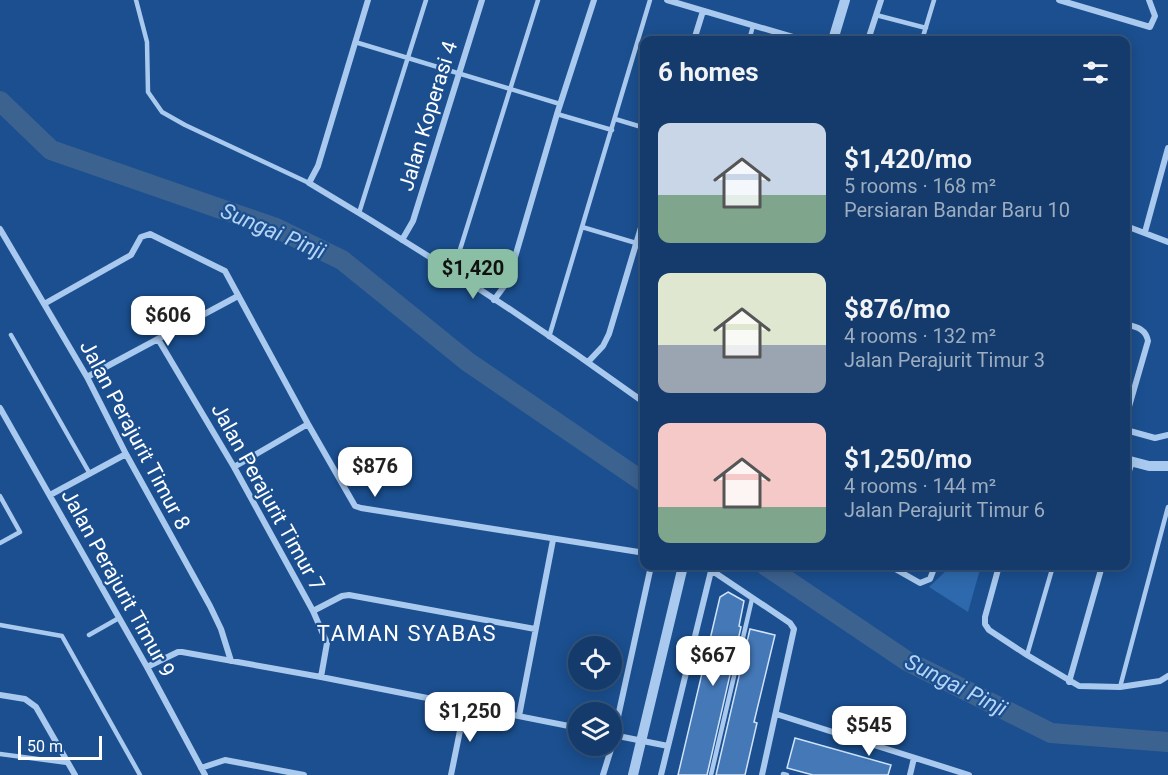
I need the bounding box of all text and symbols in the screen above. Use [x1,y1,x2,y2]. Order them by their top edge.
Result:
street label: Jalan Koperasi 4 [394,38,462,194]
icon: filters [1079,56,1112,89]
text: 6 homes [658,57,759,87]
text: $1,420/mo [844,144,972,174]
icon: home [706,147,778,219]
text: 5 rooms · 168 m² [844,174,996,198]
water label: Sungai Pinji [217,198,330,265]
text: Persiaran Bandar Baru 10 [844,198,1070,222]
pin: $1,420 [424,249,522,300]
text: $1,420 [442,256,504,280]
text: $876/mo [844,294,951,324]
pin: $606 [132,296,204,347]
icon: home [706,297,778,369]
text: $606 [145,303,191,327]
text: 4 rooms · 132 m² [844,324,996,348]
street label: Jalan Perajurit Timur 8 [75,336,195,534]
text: Jalan Perajurit Timur 3 [844,348,1045,372]
street label: Jalan Perajurit Timur 7 [206,399,330,595]
text: $1,250/mo [844,444,972,474]
pin: $876 [339,447,411,498]
icon: home [706,447,778,519]
text: $876 [352,454,398,478]
text: 4 rooms · 144 m² [844,474,996,498]
street label: Jalan Perajurit Timur 9 [56,485,180,681]
text: Jalan Perajurit Timur 6 [844,498,1045,522]
district label: TAMAN SYABAS [317,621,497,646]
map controls [568,636,622,756]
button: locate [568,636,622,690]
pin: $667 [677,636,749,687]
text: $667 [690,643,736,667]
water label: Sungai Pinji [901,649,1012,722]
pin: $1,250 [421,692,519,743]
text: $1,250 [439,699,501,723]
button: layers [568,702,622,756]
pin: $545 [833,706,905,757]
text: $545 [846,713,892,737]
scale bar [18,733,102,760]
text: 50 m [27,737,63,756]

